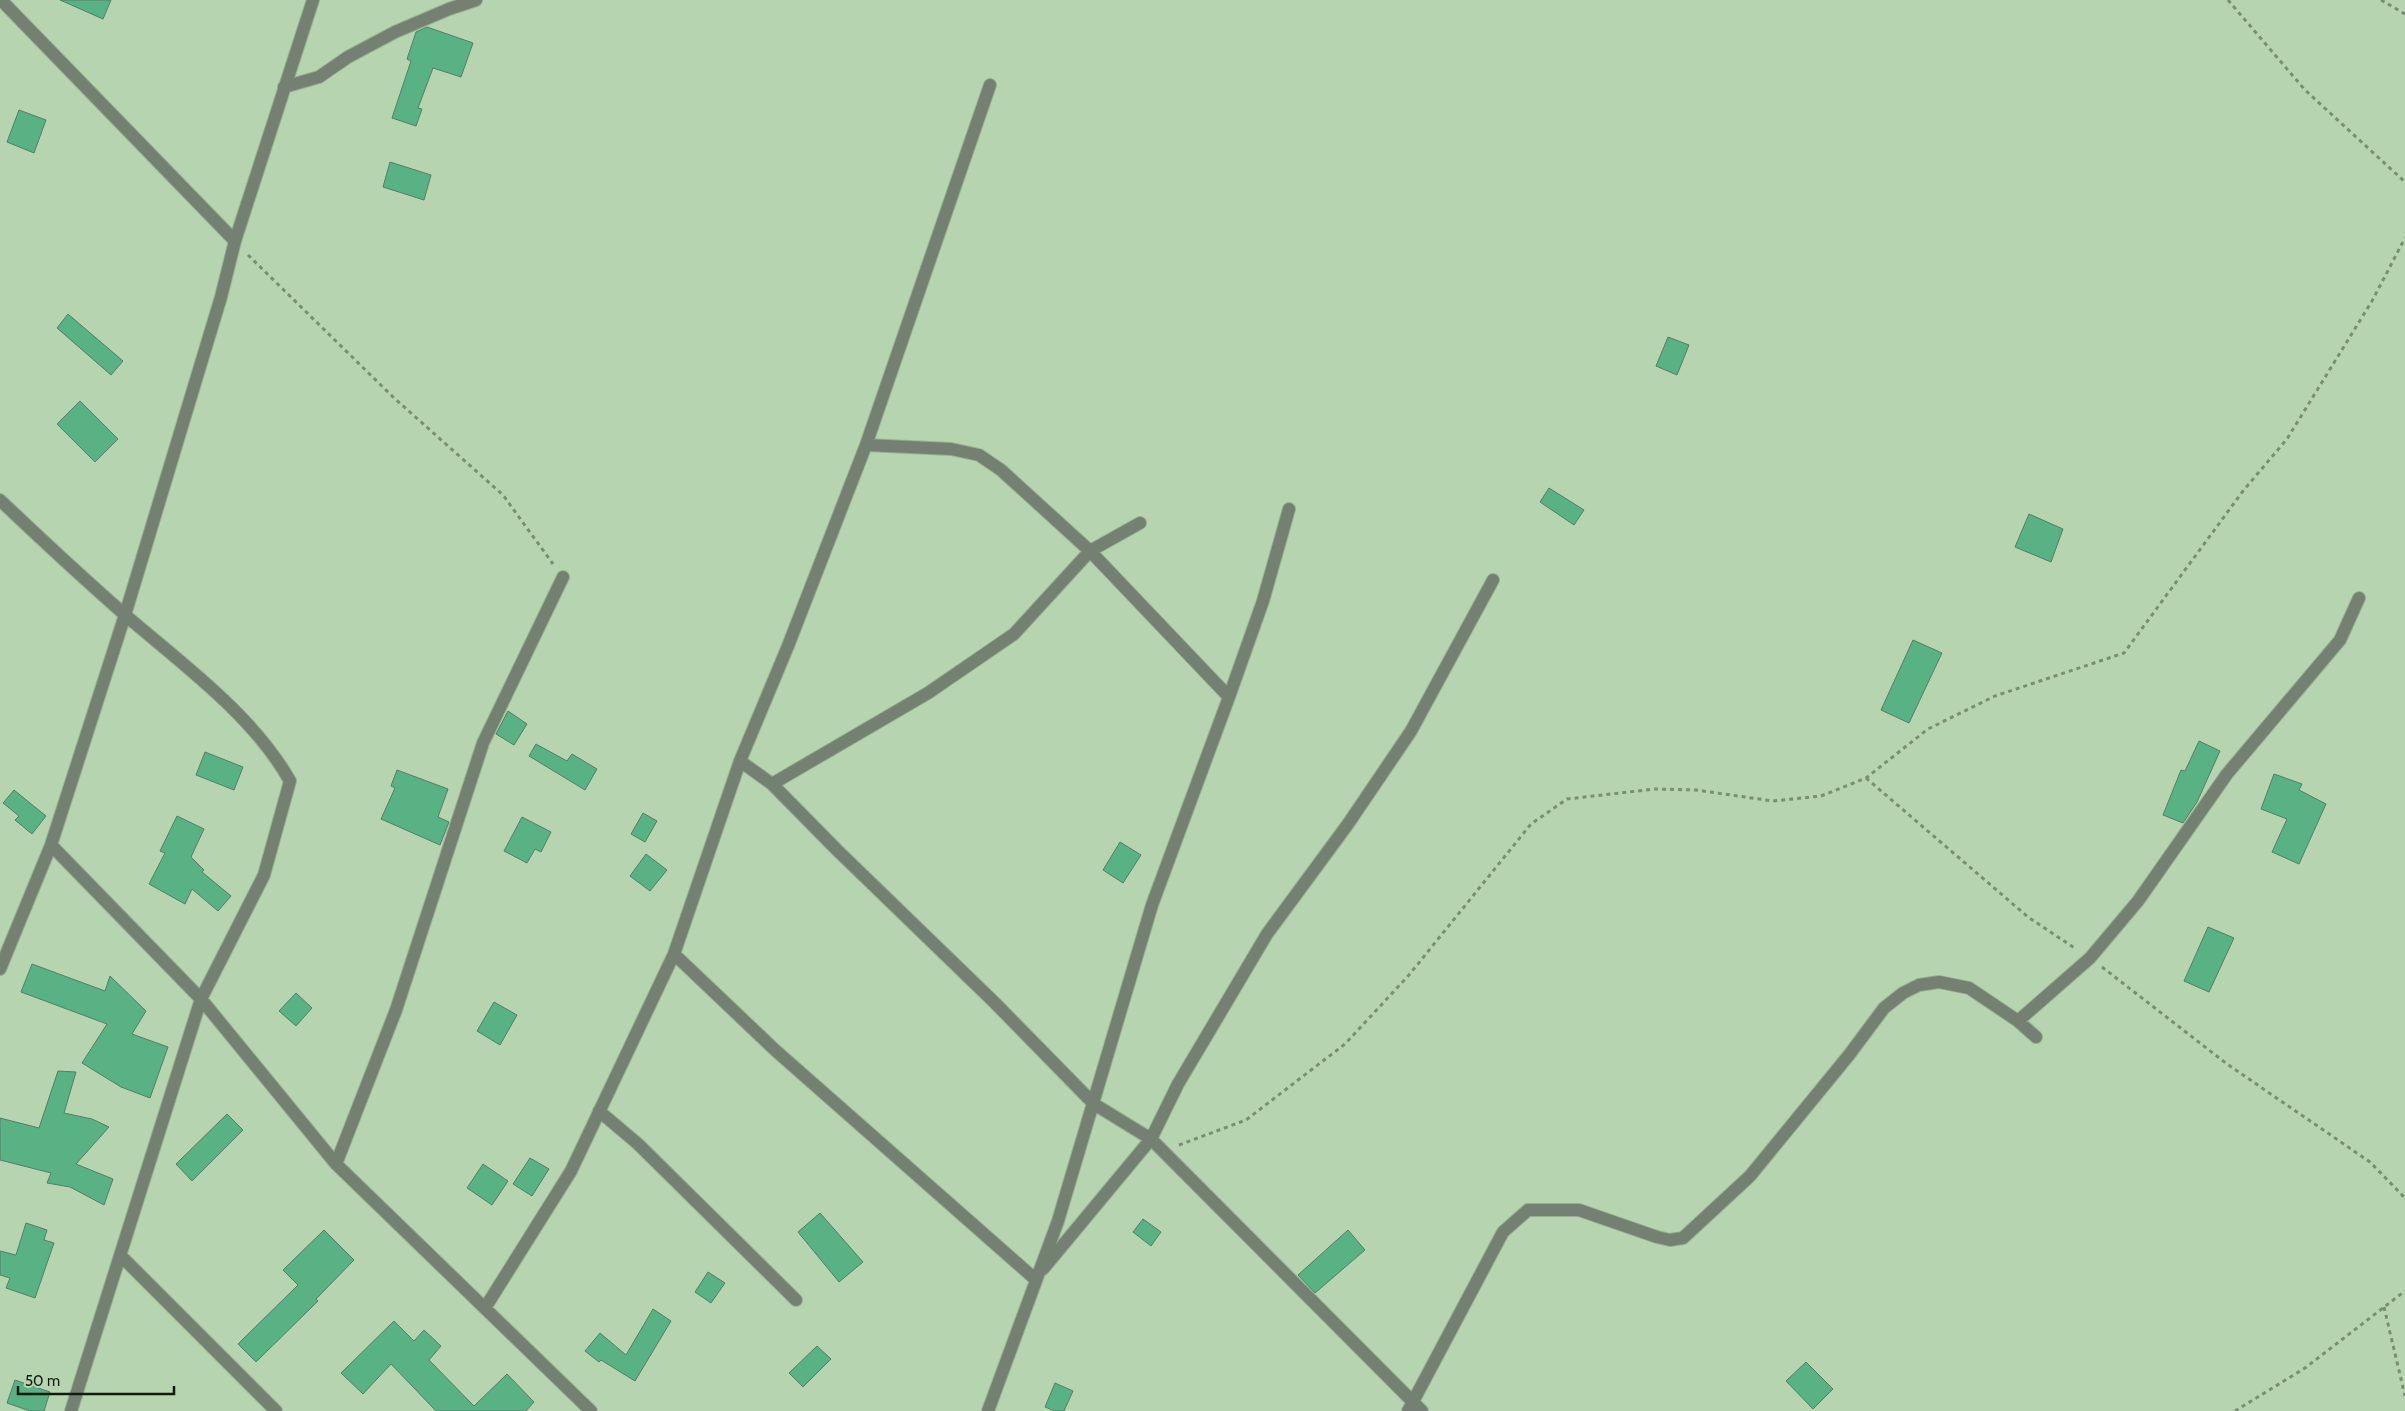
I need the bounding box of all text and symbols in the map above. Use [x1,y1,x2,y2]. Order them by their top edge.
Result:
scale bar [18,1364,174,1396]
text: 50 m [25,1372,60,1390]

